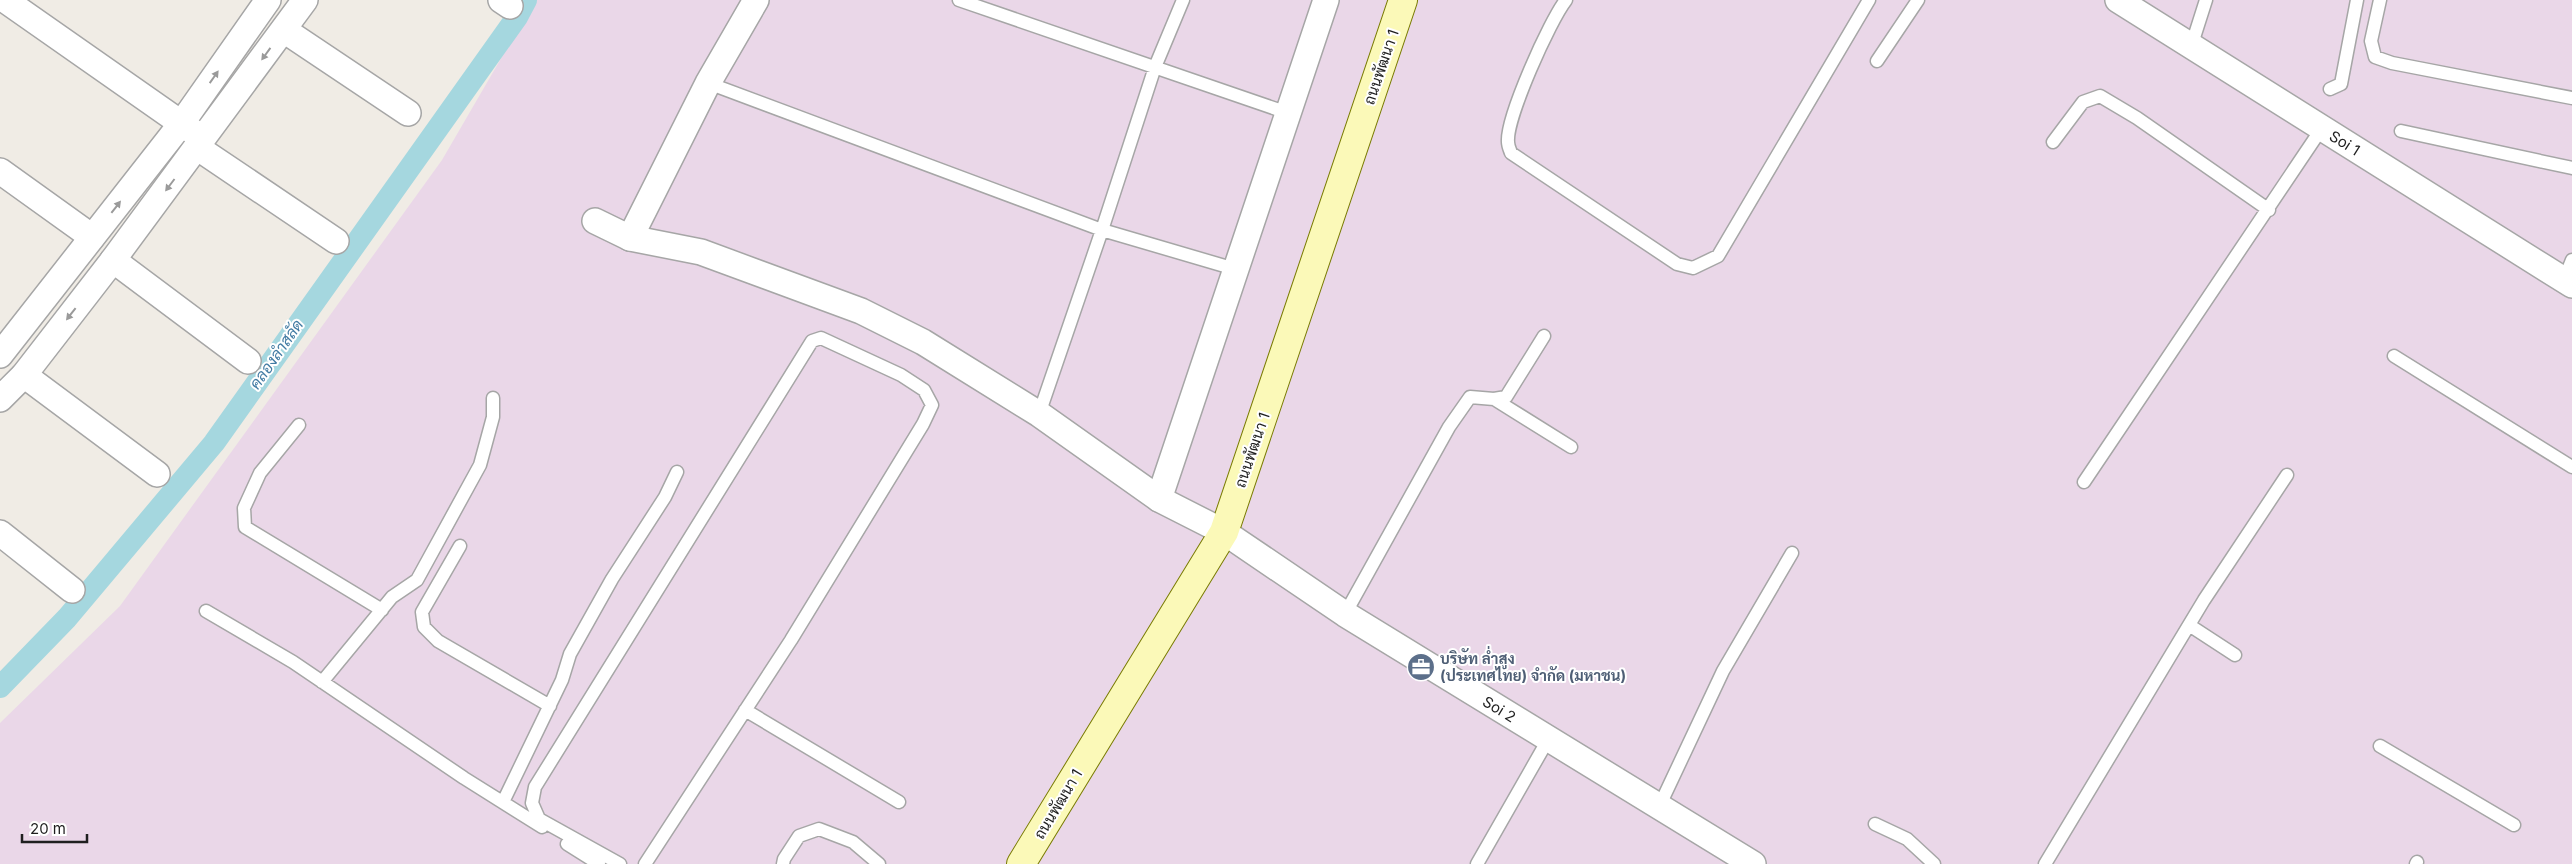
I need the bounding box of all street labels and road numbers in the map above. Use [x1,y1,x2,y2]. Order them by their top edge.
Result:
street label: ถนนพัฒนา 1 [1359,27,1403,107]
street label: Soi 1 [2326,126,2364,159]
street label: ถนนพัฒนา 1 [1230,410,1274,490]
street label: Soi 2 [1479,691,1520,726]
street label: ถนนพัฒนา 1 [1030,766,1086,842]

